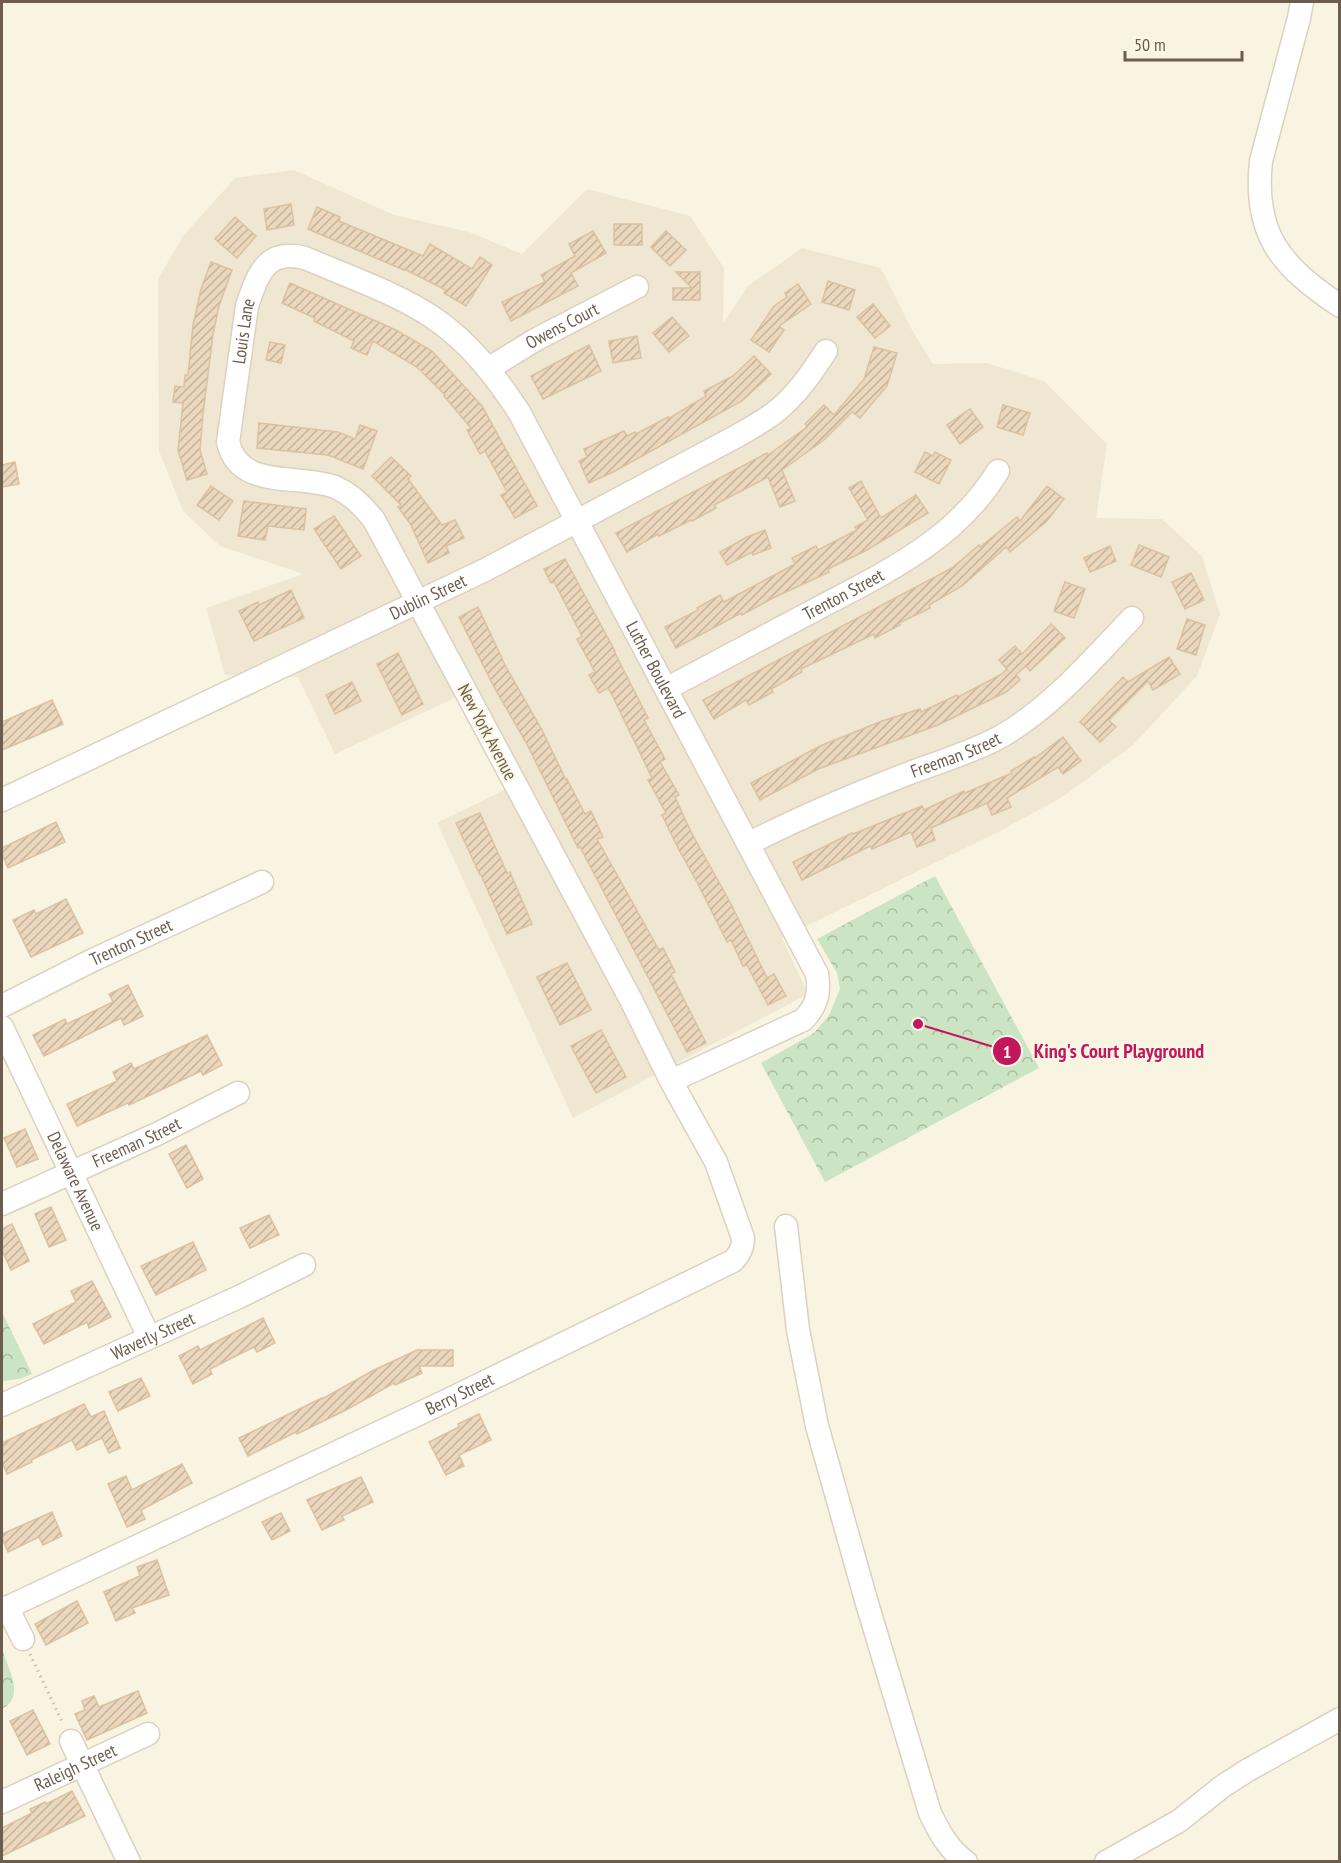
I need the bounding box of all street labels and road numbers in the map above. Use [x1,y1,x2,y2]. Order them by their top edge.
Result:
street label: Louis Lane [227,295,260,365]
street label: Owens Court [521,297,603,354]
street label: Trenton Street [799,563,888,625]
street label: Dublin Street [386,569,470,625]
street label: Luther Boulevard [621,617,691,722]
street label: New York Avenue [452,680,522,784]
street label: Freeman Street [907,727,1005,783]
street label: Trenton Street [86,913,176,971]
street label: Freeman Street [89,1112,185,1173]
street label: Delaware Avenue [42,1128,109,1235]
street label: Waverly Street [107,1307,198,1365]
street label: Berry Street [422,1367,497,1420]
street label: Raleigh Street [30,1738,120,1796]

